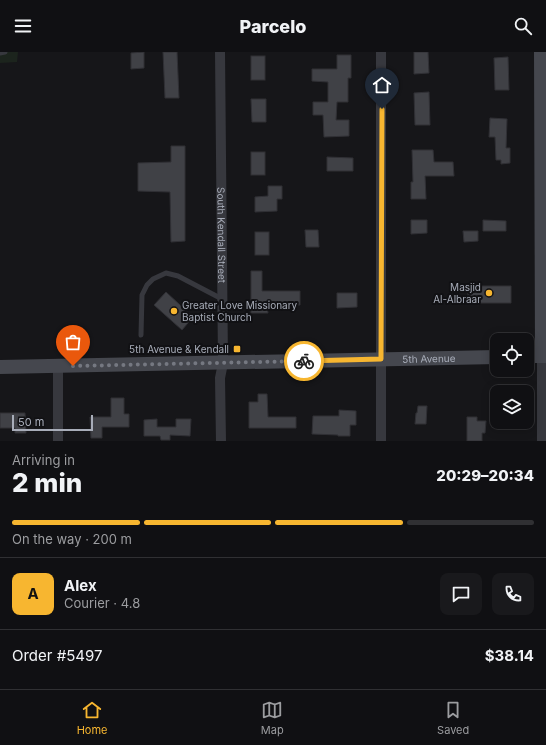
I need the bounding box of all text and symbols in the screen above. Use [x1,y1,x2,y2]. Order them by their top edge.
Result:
icon: menu [12,15,34,37]
icon: search [512,15,534,37]
text: Parcelo [240,16,306,37]
pin [365,68,399,109]
icon: home [371,74,393,96]
street label: South Kendall Street [215,187,228,284]
place label: Masjid Al-Albraar [433,281,481,305]
marker: Masjid Al-Albraar [484,288,494,298]
place label: Greater Love Missionary Baptist Church [182,299,298,323]
marker: Greater Love Missionary Baptist Church [169,306,179,316]
pin [56,325,90,366]
icon: bag [62,331,84,353]
map controls [490,333,534,429]
button: locate [490,333,534,377]
courier [284,341,324,381]
place label: 5th Avenue & Kendall [129,343,229,355]
marker: 5th Avenue & Kendall [232,344,242,354]
icon: bike [293,350,315,372]
street label: 5th Avenue [402,352,456,365]
button: layers [490,385,534,429]
scale bar [12,413,93,432]
text: 50 m [18,415,44,429]
text: Arriving in [12,452,75,468]
text: 20:29–20:34 [436,466,534,485]
text: 2 min [12,467,82,498]
text: On the way · 200 m [12,531,132,547]
button: chat [440,573,482,615]
button: phone [492,573,534,615]
text: Alex [64,576,97,595]
text: A [27,584,39,603]
text: Courier · 4.8 [64,595,140,611]
text: Order #5497 [12,646,102,665]
text: $38.14 [485,646,534,665]
tab: Home [77,699,108,737]
tab: Map [261,699,284,737]
tab: Saved [437,699,469,737]

